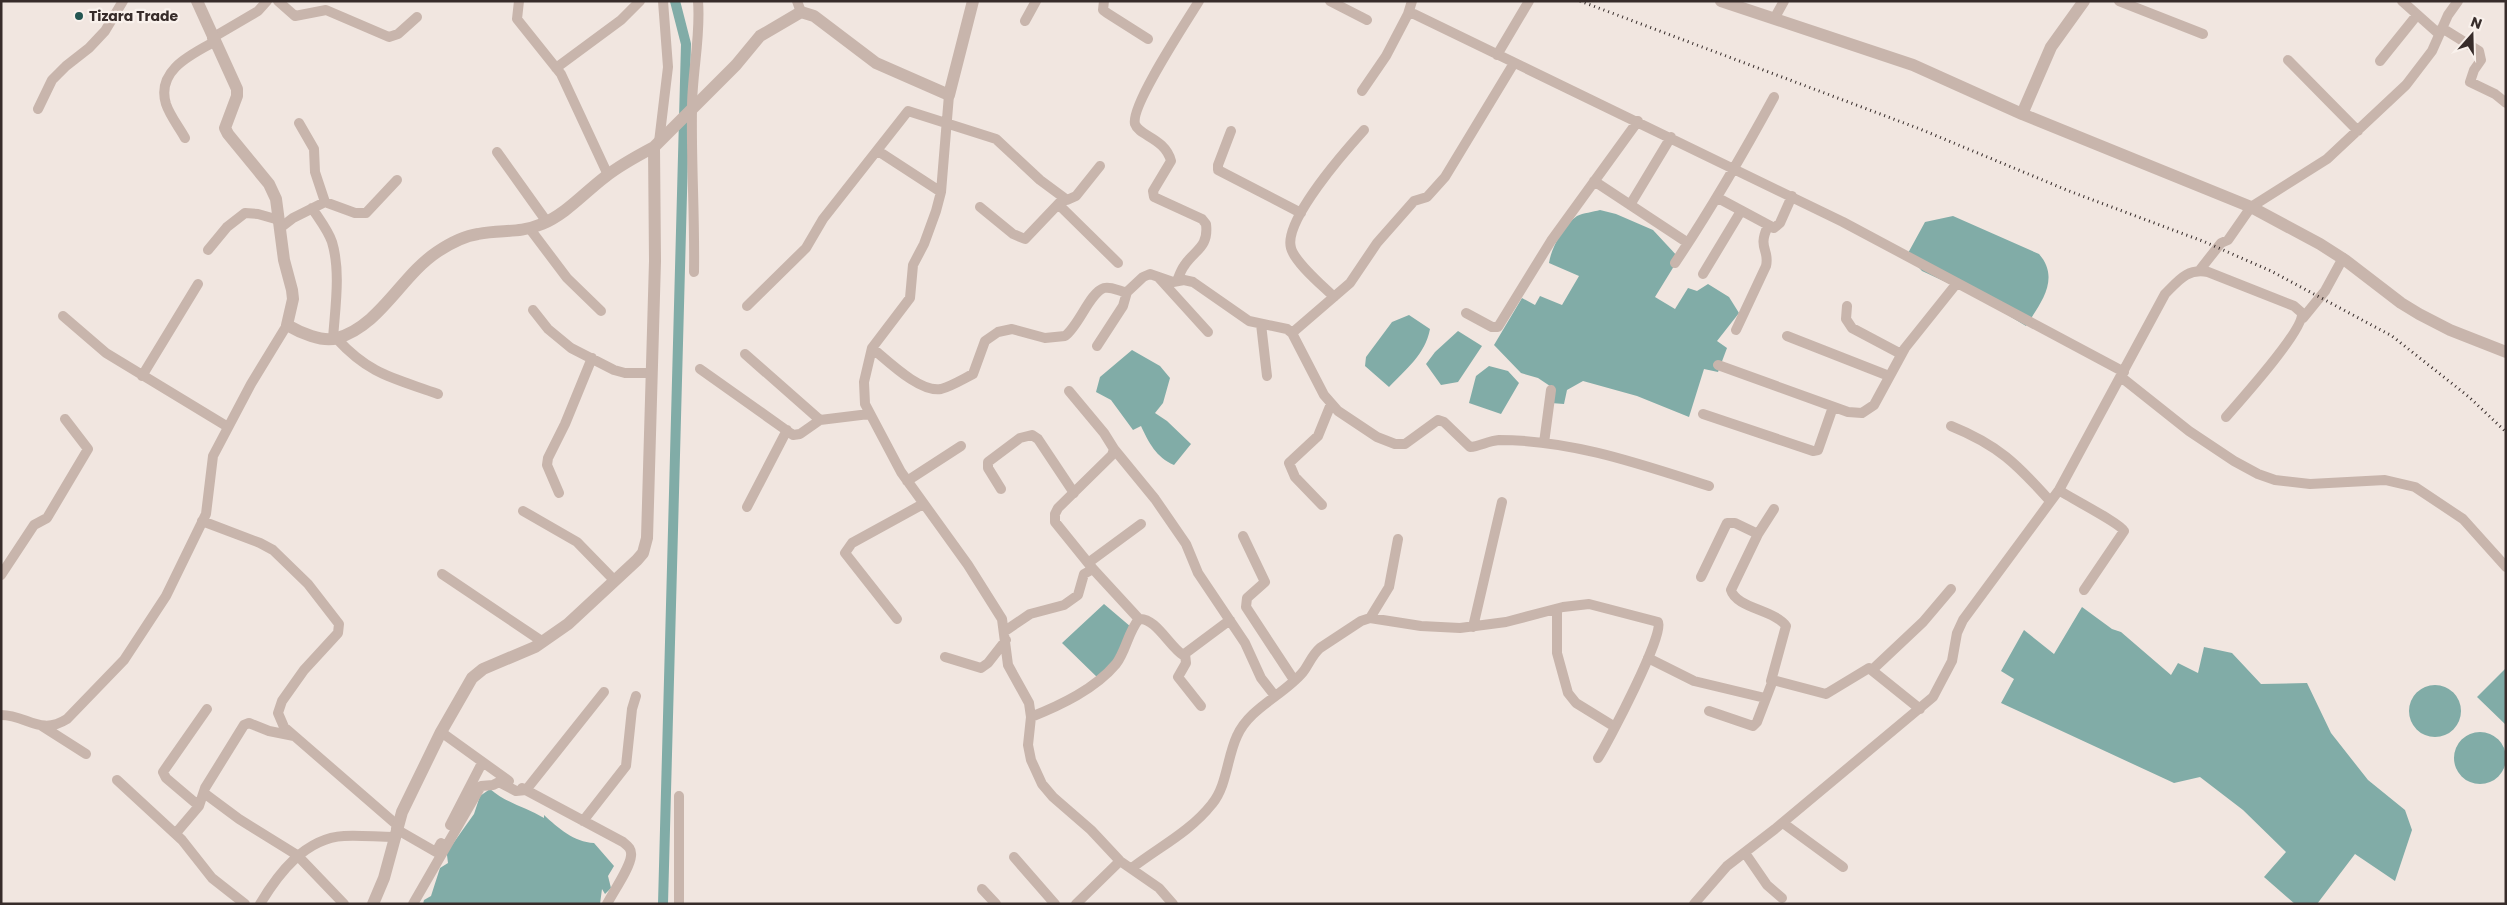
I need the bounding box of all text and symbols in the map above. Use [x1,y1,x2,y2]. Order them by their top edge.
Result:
place label: Tizara Trade [89,6,179,26]
marker: Tizara Trade [73,10,85,22]
north arrow [2447,10,2497,60]
text: N [2468,12,2485,34]

